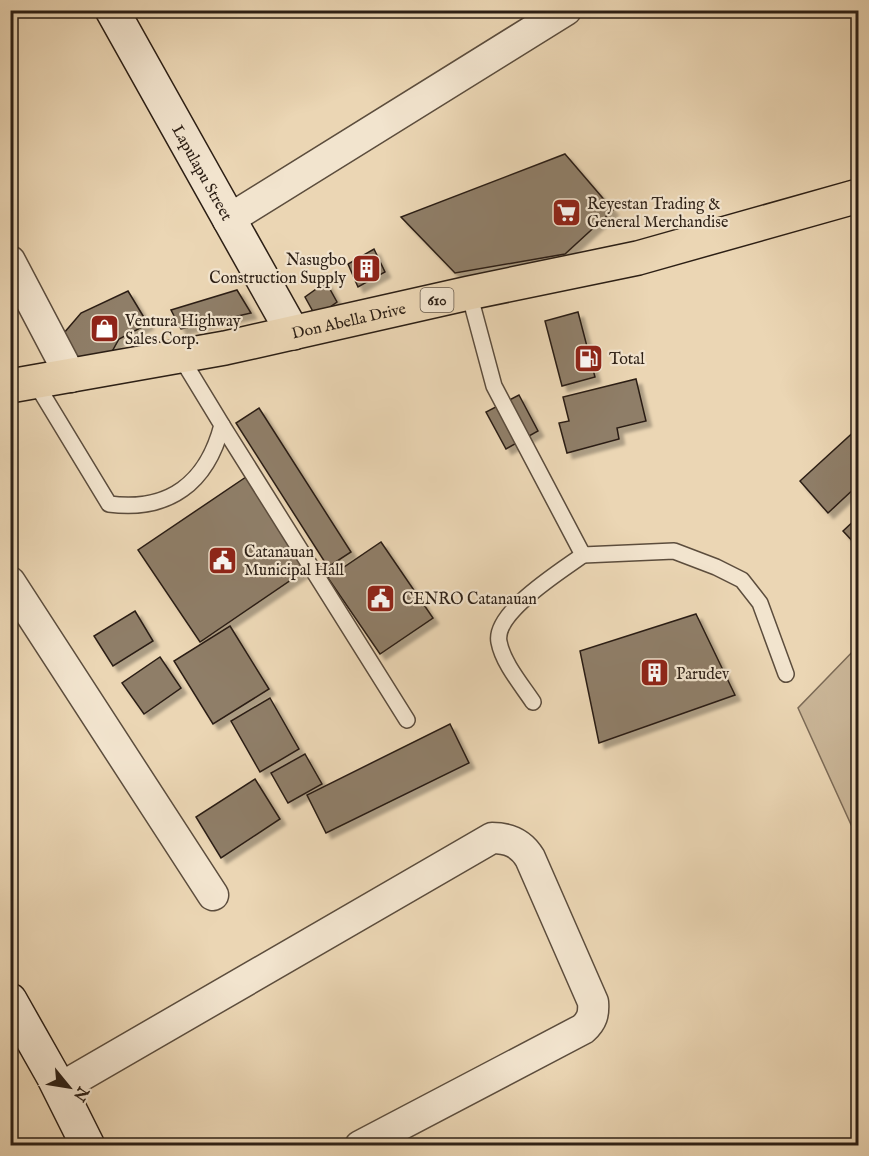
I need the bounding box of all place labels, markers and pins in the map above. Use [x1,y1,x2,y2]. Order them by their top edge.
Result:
place label: Reyestan Trading & General Merchandise [587,195,728,233]
supermarket icon: Reyestan Trading & General Merchandise [550,196,582,228]
place label: Nasugbo Construction Supply [209,251,346,289]
building icon: Nasugbo Construction Supply [351,252,383,284]
place label: Ventura Highway Sales Corp. [124,312,241,350]
shop icon: Ventura Highway Sales Corp. [88,313,120,345]
fuel station icon: Total [572,342,604,374]
place label: Total [609,350,645,370]
place label: Catanauan Municipal Hall [244,543,345,581]
public building icon: Catanauan Municipal Hall [207,544,239,576]
public building icon: CENRO Catanauan [365,582,397,614]
place label: CENRO Catanauan [402,590,537,610]
building icon: Parudev [639,657,671,689]
place label: Parudev [676,665,730,685]

